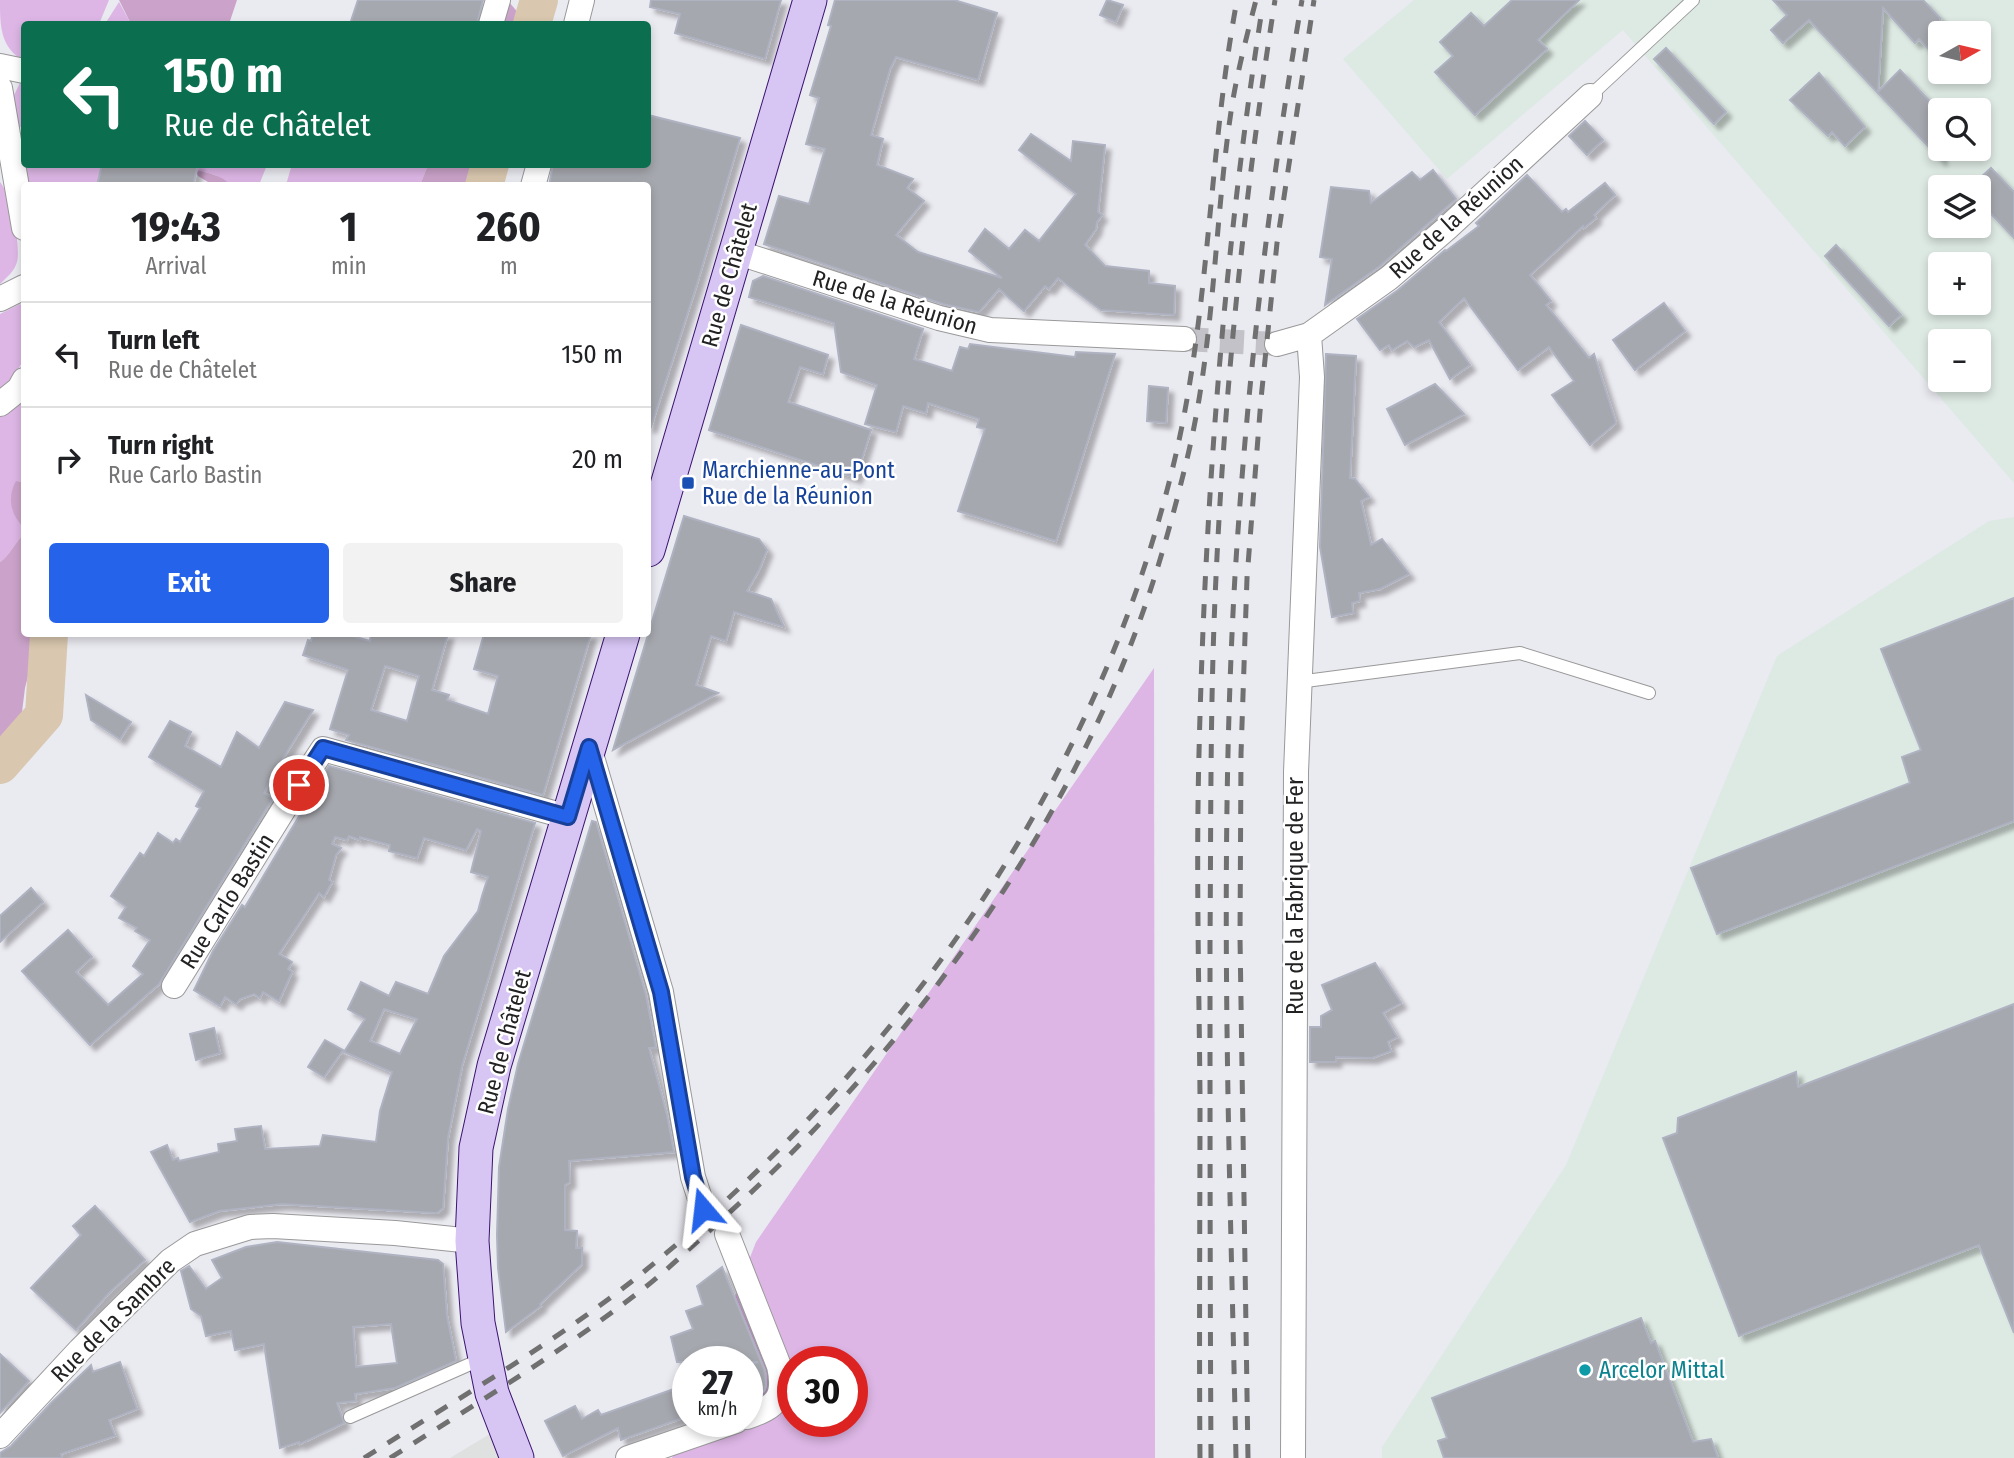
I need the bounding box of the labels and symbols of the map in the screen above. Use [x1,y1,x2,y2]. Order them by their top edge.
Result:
north arrow [1928,21,1992,84]
street label: Rue de la Réunion [1383,149,1529,285]
street label: Rue de Châtelet [695,199,763,350]
street label: Rue de la Réunion [809,264,981,340]
place label: Marchienne-au-Pont Rue de la Réunion [702,456,895,510]
marker: Marchienne-au-Pont Rue de la Réunion [680,475,696,491]
pin [269,755,329,815]
street label: Rue de la Fabrique de Fer [1281,777,1309,1015]
street label: Rue Carlo Bastin [174,828,280,974]
street label: Rue de Châtelet [471,966,537,1117]
position arrow [666,1172,740,1246]
street label: Rue de la Sambre [45,1252,181,1388]
speed limit sign: 30 [777,1346,868,1437]
place label: Arcelor Mittal [1599,1356,1725,1384]
marker: Arcelor Mittal [1577,1362,1593,1378]

